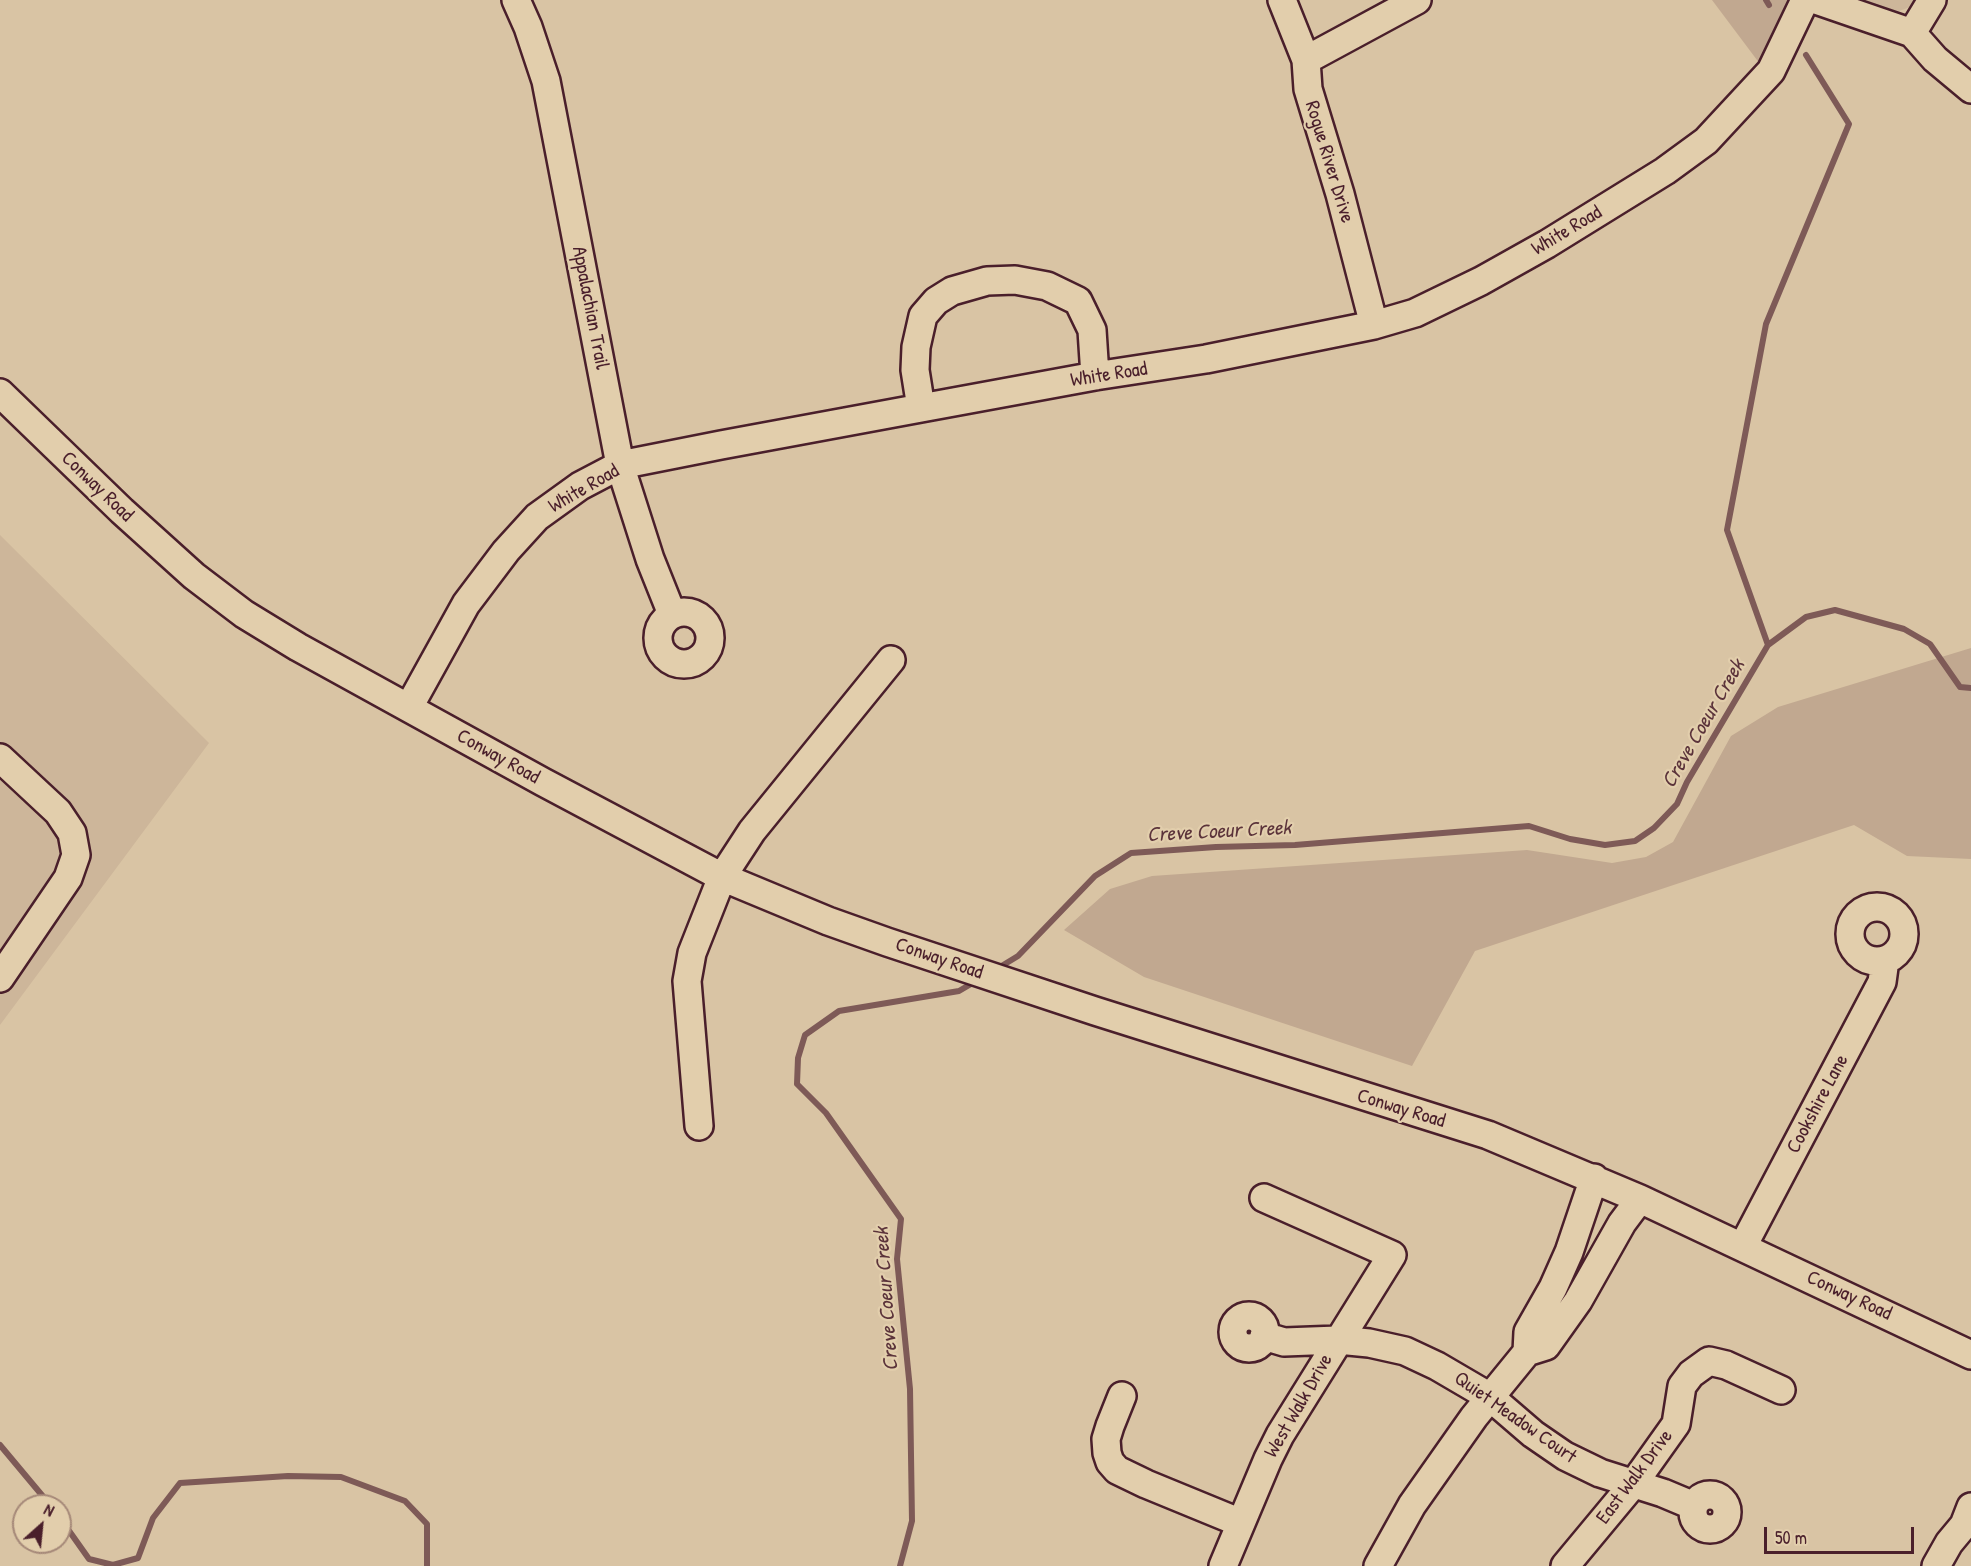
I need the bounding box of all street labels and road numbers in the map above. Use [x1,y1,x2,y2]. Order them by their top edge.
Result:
street label: Rogue River Drive [1299,98,1359,226]
street label: White Road [1528,201,1606,261]
street label: Appalachian Trail [566,245,614,371]
street label: White Road [1069,357,1149,393]
street label: Conway Road [56,447,138,527]
street label: White Road [544,459,624,519]
street label: Conway Road [452,724,544,790]
street label: Conway Road [892,933,986,985]
street label: Cookshire Lane [1782,1050,1854,1158]
street label: Conway Road [1354,1084,1448,1134]
street label: Conway Road [1803,1266,1895,1326]
street label: West Walk Drive [1260,1350,1338,1462]
street label: Quiet Meadow Court [1449,1367,1581,1469]
street label: East Walk Drive [1592,1425,1678,1529]

